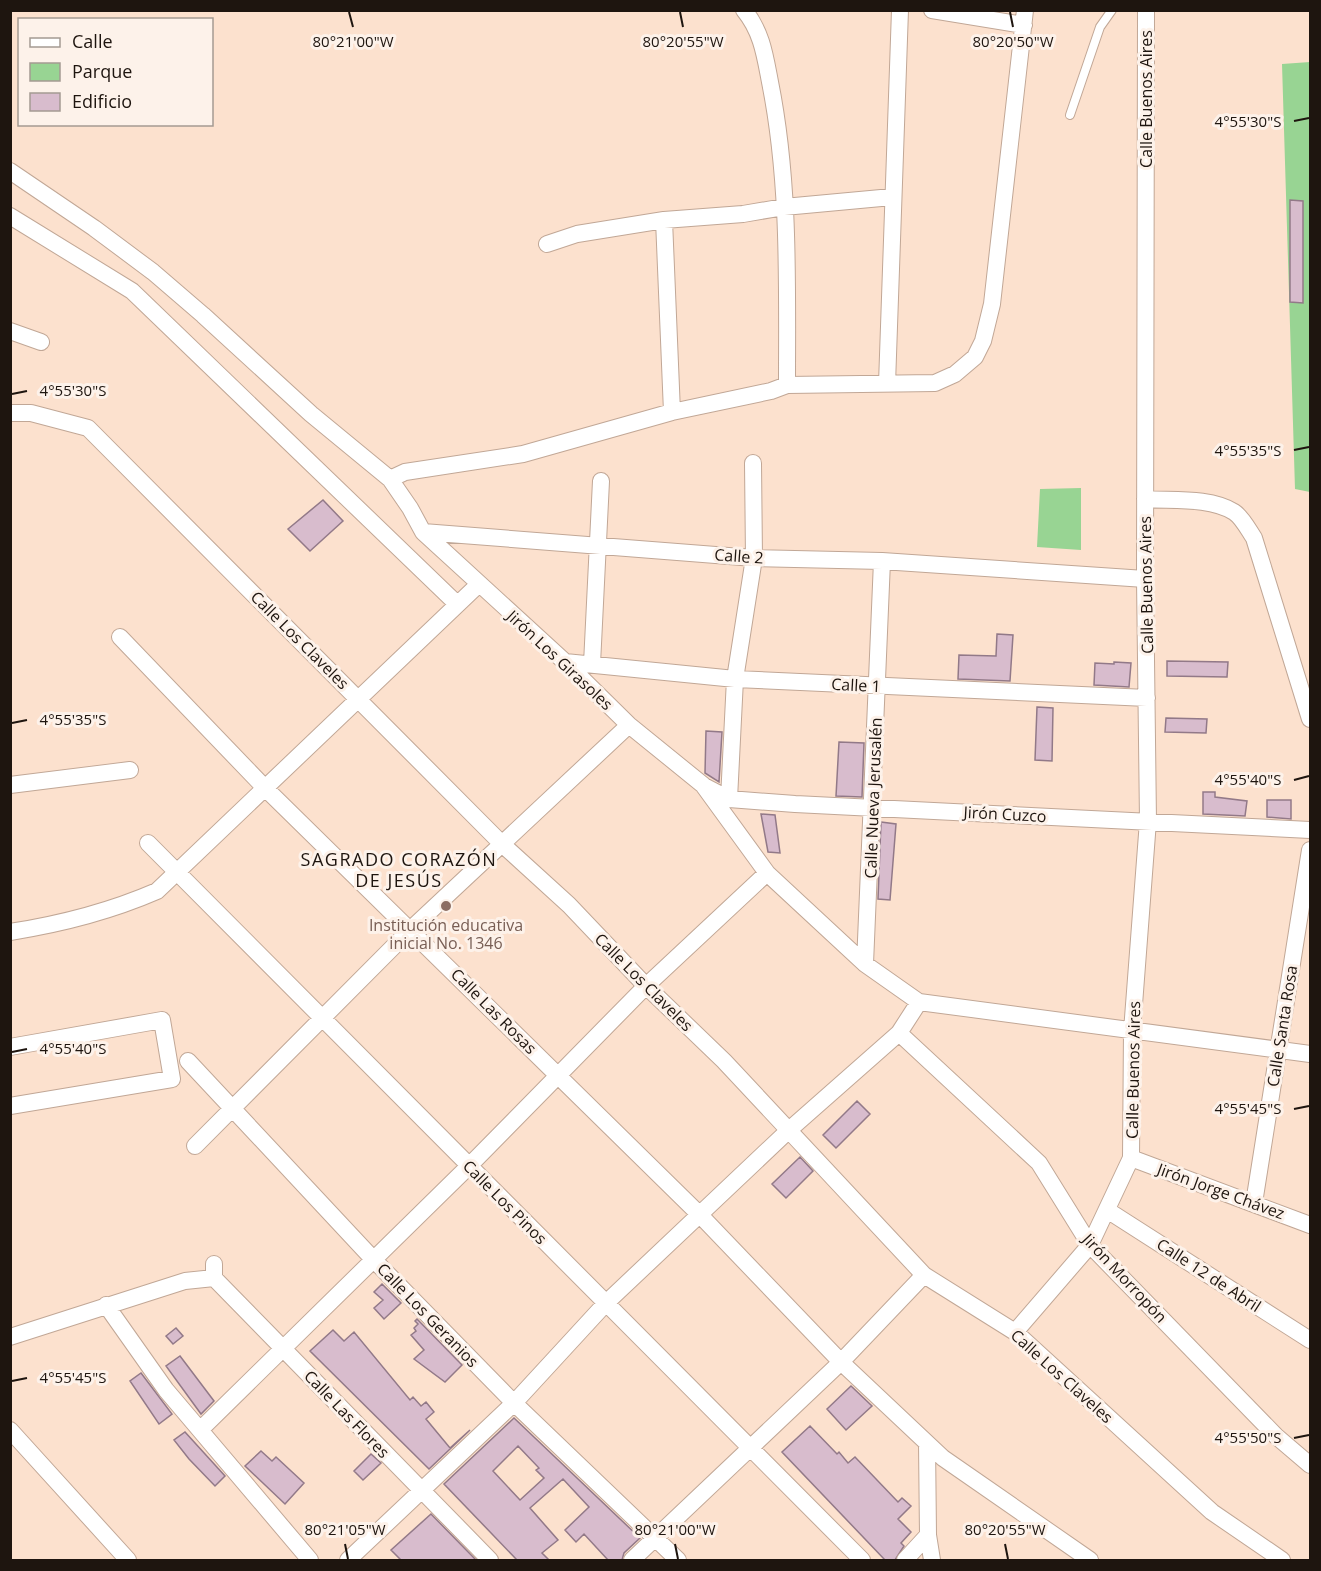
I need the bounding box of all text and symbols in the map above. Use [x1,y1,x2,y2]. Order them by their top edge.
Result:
legend [18,18,213,126]
text: Calle [72,29,113,53]
street label: Calle Buenos Aires [1135,30,1157,168]
text: 80°21'00"W [313,31,394,51]
text: 80°20'55"W [643,31,724,51]
text: 80°20'50"W [973,31,1054,51]
text: Parque [72,59,132,83]
text: Edificio [72,89,132,113]
text: 4°55'30"S [1215,111,1281,131]
text: 4°55'30"S [40,380,106,400]
text: 4°55'35"S [1215,440,1281,460]
street label: Calle Buenos Aires [1134,516,1158,654]
street label: Calle 2 [714,543,764,569]
street label: Calle Los Claveles [246,586,354,694]
street label: Jirón Los Girasoles [501,604,618,715]
street label: Calle 1 [831,673,881,697]
text: 4°55'35"S [40,709,106,729]
street label: Calle Nueva Jerusalén [859,717,887,879]
text: 4°55'40"S [1215,769,1281,789]
street label: Jirón Cuzco [961,801,1047,827]
district label: SAGRADO CORAZÓN DE JESÚS [301,847,497,892]
marker: Institución educativa inicial No. 1346 [439,899,453,913]
place label: Institución educativa inicial No. 1346 [369,914,523,954]
street label: Calle Los Claveles [590,928,698,1036]
street label: Calle Las Rosas [446,963,542,1059]
street label: Calle Santa Rosa [1262,964,1302,1088]
street label: Calle Buenos Aires [1121,1001,1145,1139]
text: 4°55'40"S [40,1038,106,1058]
text: 4°55'45"S [1215,1098,1281,1118]
street label: Calle Los Pinos [458,1155,552,1249]
street label: Jirón Jorge Chávez [1152,1157,1288,1224]
street label: Jirón Morropón [1077,1227,1172,1327]
street label: Calle 12 de Abril [1153,1233,1265,1317]
street label: Calle Los Geranios [372,1258,484,1372]
street label: Calle Los Claveles [1006,1324,1118,1428]
street label: Calle Las Flores [299,1365,395,1463]
text: 4°55'45"S [40,1367,106,1387]
text: 4°55'50"S [1215,1427,1281,1447]
text: 80°21'05"W [305,1519,386,1539]
text: 80°21'00"W [635,1519,716,1539]
text: 80°20'55"W [965,1519,1046,1539]

